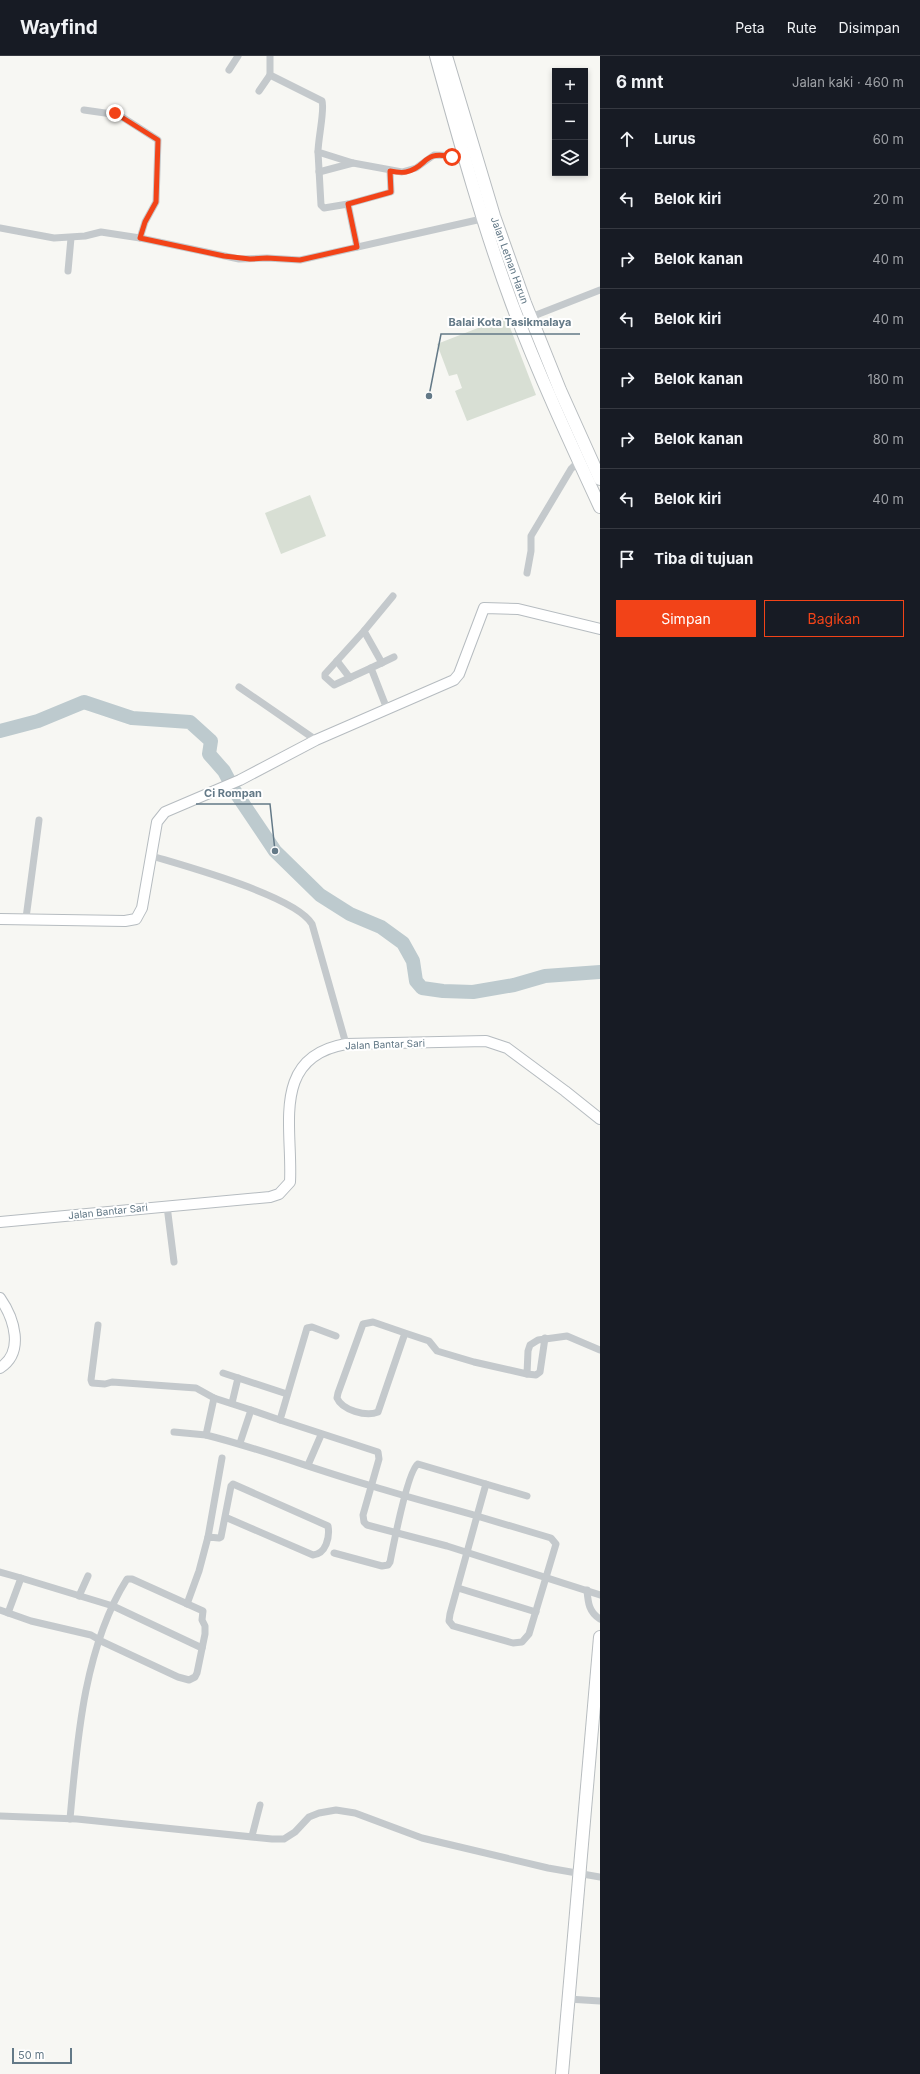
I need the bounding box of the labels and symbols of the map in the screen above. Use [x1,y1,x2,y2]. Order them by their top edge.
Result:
route end [106,104,124,122]
route start [443,148,461,166]
street label: Jalan Letnan Harun [489,215,531,305]
callout: Balai Kota Tasikmalaya [441,311,580,334]
text: Balai Kota Tasikmalaya [449,315,571,329]
callout: Ci Rompan [196,781,270,804]
text: Ci Rompan [204,786,262,800]
street label: Jalan Bantar Sari [345,1037,425,1051]
street label: Jalan Bantar Sari [68,1201,148,1221]
scale bar [12,2046,72,2065]

